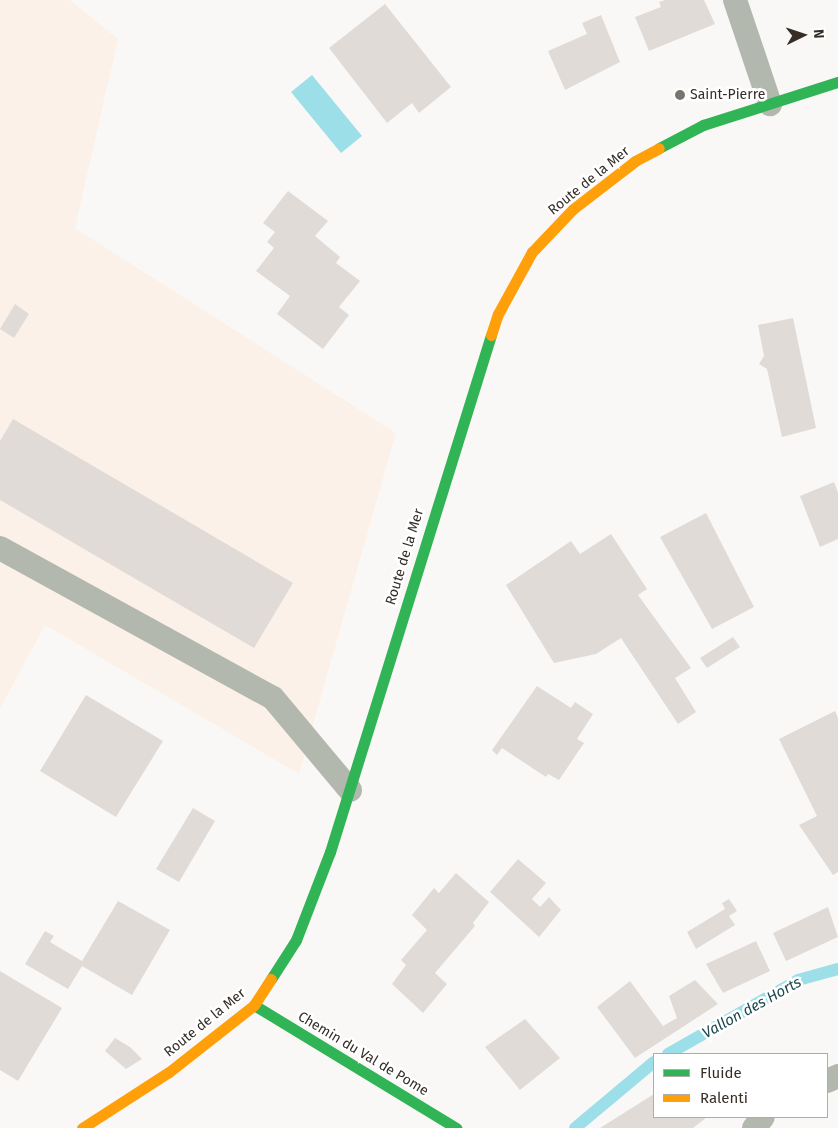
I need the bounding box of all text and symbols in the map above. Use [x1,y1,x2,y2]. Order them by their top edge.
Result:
north arrow [778,10,828,60]
text: N [810,29,827,39]
place label: Saint-Pierre [690,87,765,103]
marker: Saint-Pierre [674,89,686,101]
street label: Route de la Mer [545,143,633,219]
street label: Route de la Mer [382,507,428,607]
water label: Vallon des Horts [699,973,805,1043]
street label: Route de la Mer [161,985,249,1061]
street label: Chemin du Val de Pome [295,1008,431,1100]
legend [653,1053,828,1118]
text: Fluide [700,1064,742,1082]
text: Ralenti [700,1089,748,1107]

